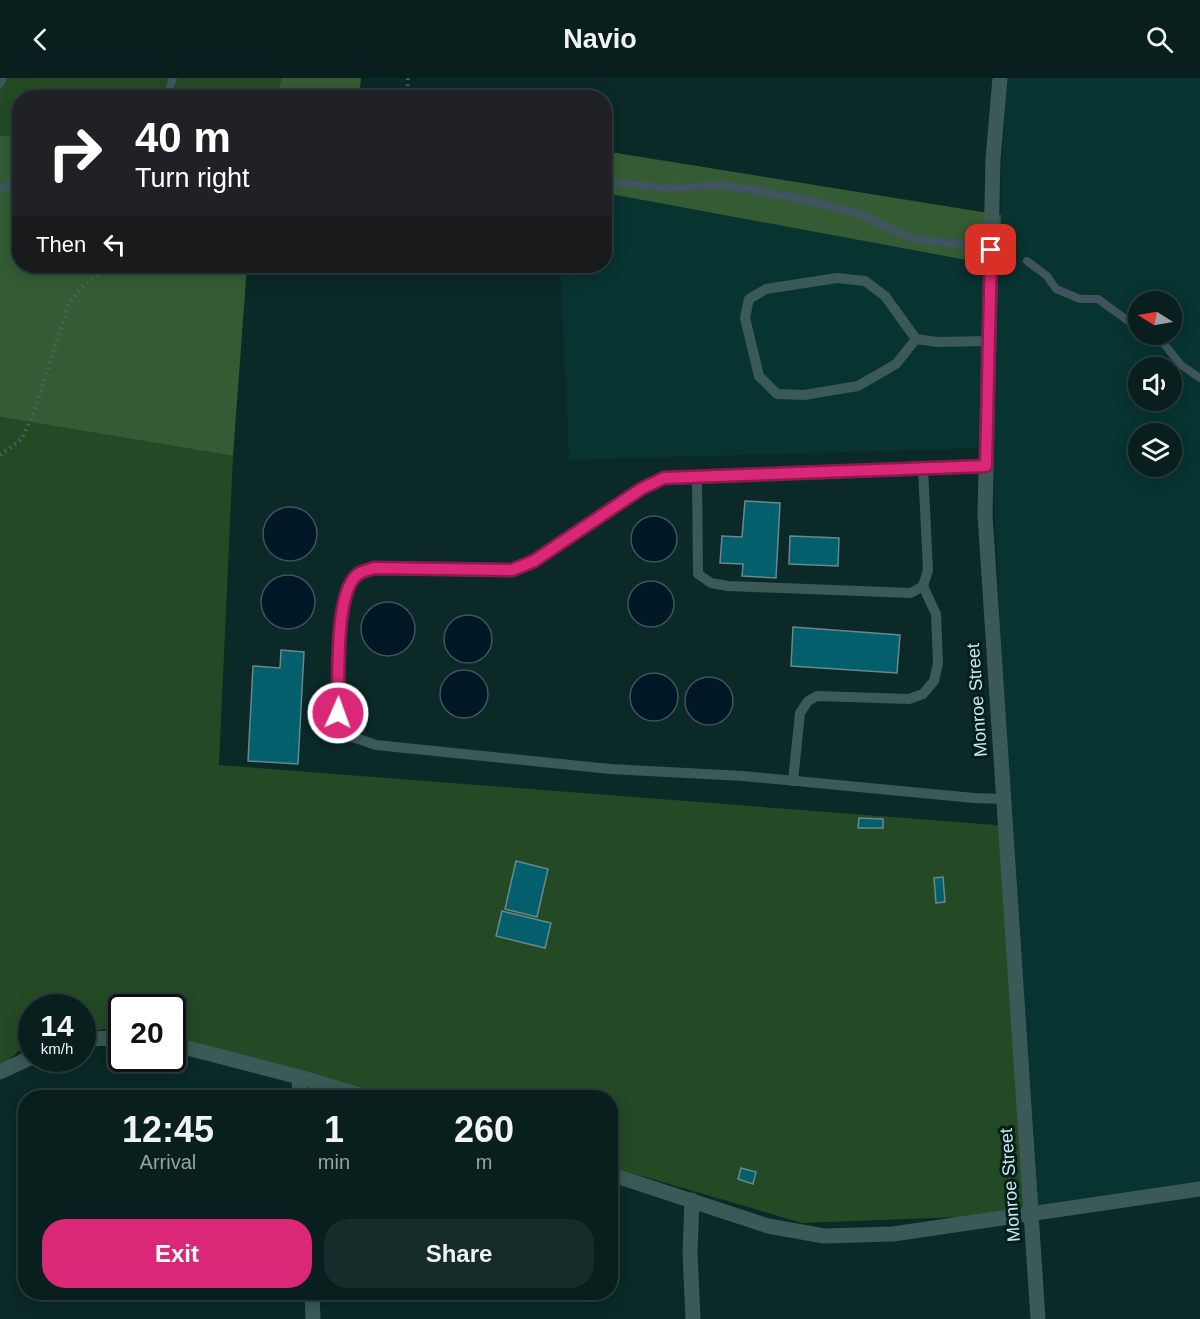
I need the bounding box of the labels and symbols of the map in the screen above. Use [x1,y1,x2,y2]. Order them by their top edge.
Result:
pin [965,224,1016,275]
north arrow [1128,291,1182,345]
street label: Monroe Street [963,642,991,758]
position arrow [306,681,370,745]
speed limit sign: 20 [108,994,186,1072]
street label: Monroe Street [996,1127,1024,1243]

